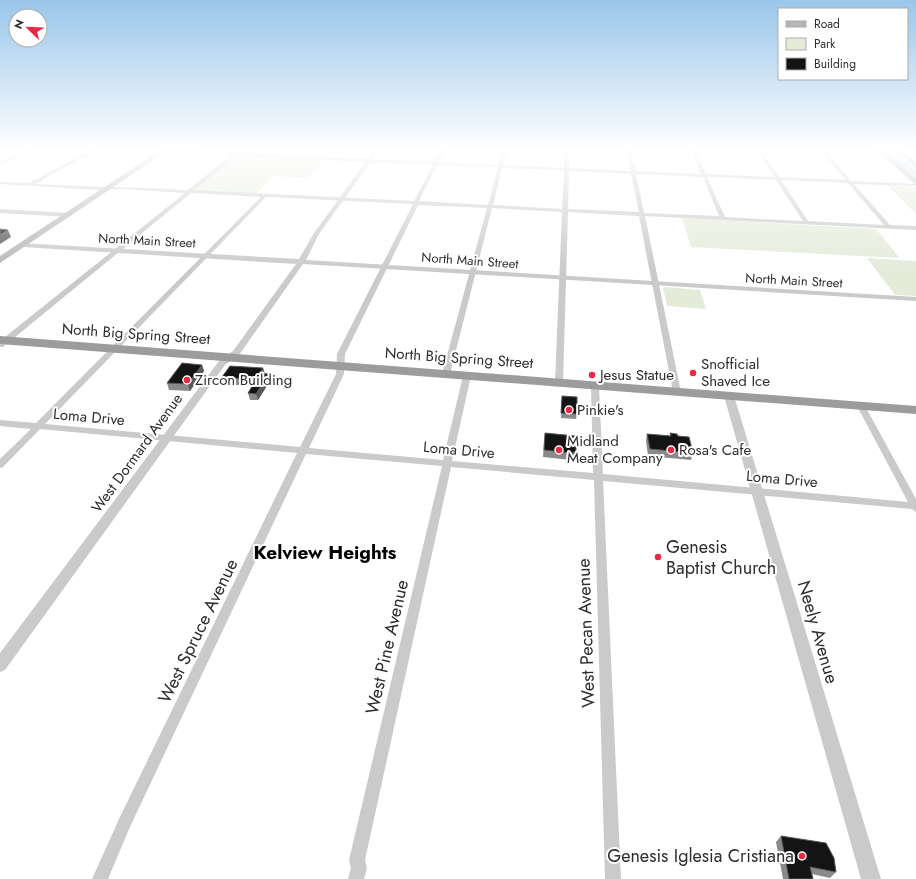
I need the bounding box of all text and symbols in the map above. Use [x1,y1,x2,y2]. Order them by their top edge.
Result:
north arrow [8,8,48,48]
legend [778,8,908,80]
text: Road [814,15,840,33]
text: N [10,17,28,31]
text: Park [814,35,836,53]
text: Building [814,55,856,73]
street label: North Main Street [98,228,197,253]
street label: North Main Street [421,248,520,273]
street label: North Main Street [745,268,844,293]
street label: North Big Spring Street [61,318,211,350]
street label: North Big Spring Street [384,342,534,374]
place label: Snofficial Shaved Ice [701,353,770,392]
place label: Jesus Statue [598,364,674,386]
marker: Snofficial Shaved Ice [688,368,698,378]
place label: Zircon Building [195,369,292,391]
marker: Jesus Statue [587,370,597,380]
marker: Zircon Building [182,375,192,385]
street label: West Dormard Avenue [86,389,188,517]
place label: Pinkie's [577,399,624,421]
street label: Loma Drive [52,403,126,431]
marker: Pinkie's [564,405,574,415]
place label: Midland Meat Company [567,430,663,469]
street label: Loma Drive [422,436,496,464]
place label: Rosa's Cafe [679,439,752,461]
marker: Midland Meat Company [554,445,564,455]
marker: Rosa's Cafe [666,445,676,455]
street label: Loma Drive [745,465,819,493]
place label: Genesis Baptist Church [666,534,776,581]
district label: Kelview Heights [254,539,397,566]
marker: Genesis Baptist Church [653,552,663,562]
street label: West Spruce Avenue [152,554,244,708]
street label: West Pecan Avenue [570,558,602,708]
street label: West Pine Avenue [359,577,415,717]
street label: Neely Avenue [791,577,845,687]
place label: Genesis Iglesia Cristiana [607,843,794,869]
marker: Genesis Iglesia Cristiana [797,851,807,861]

